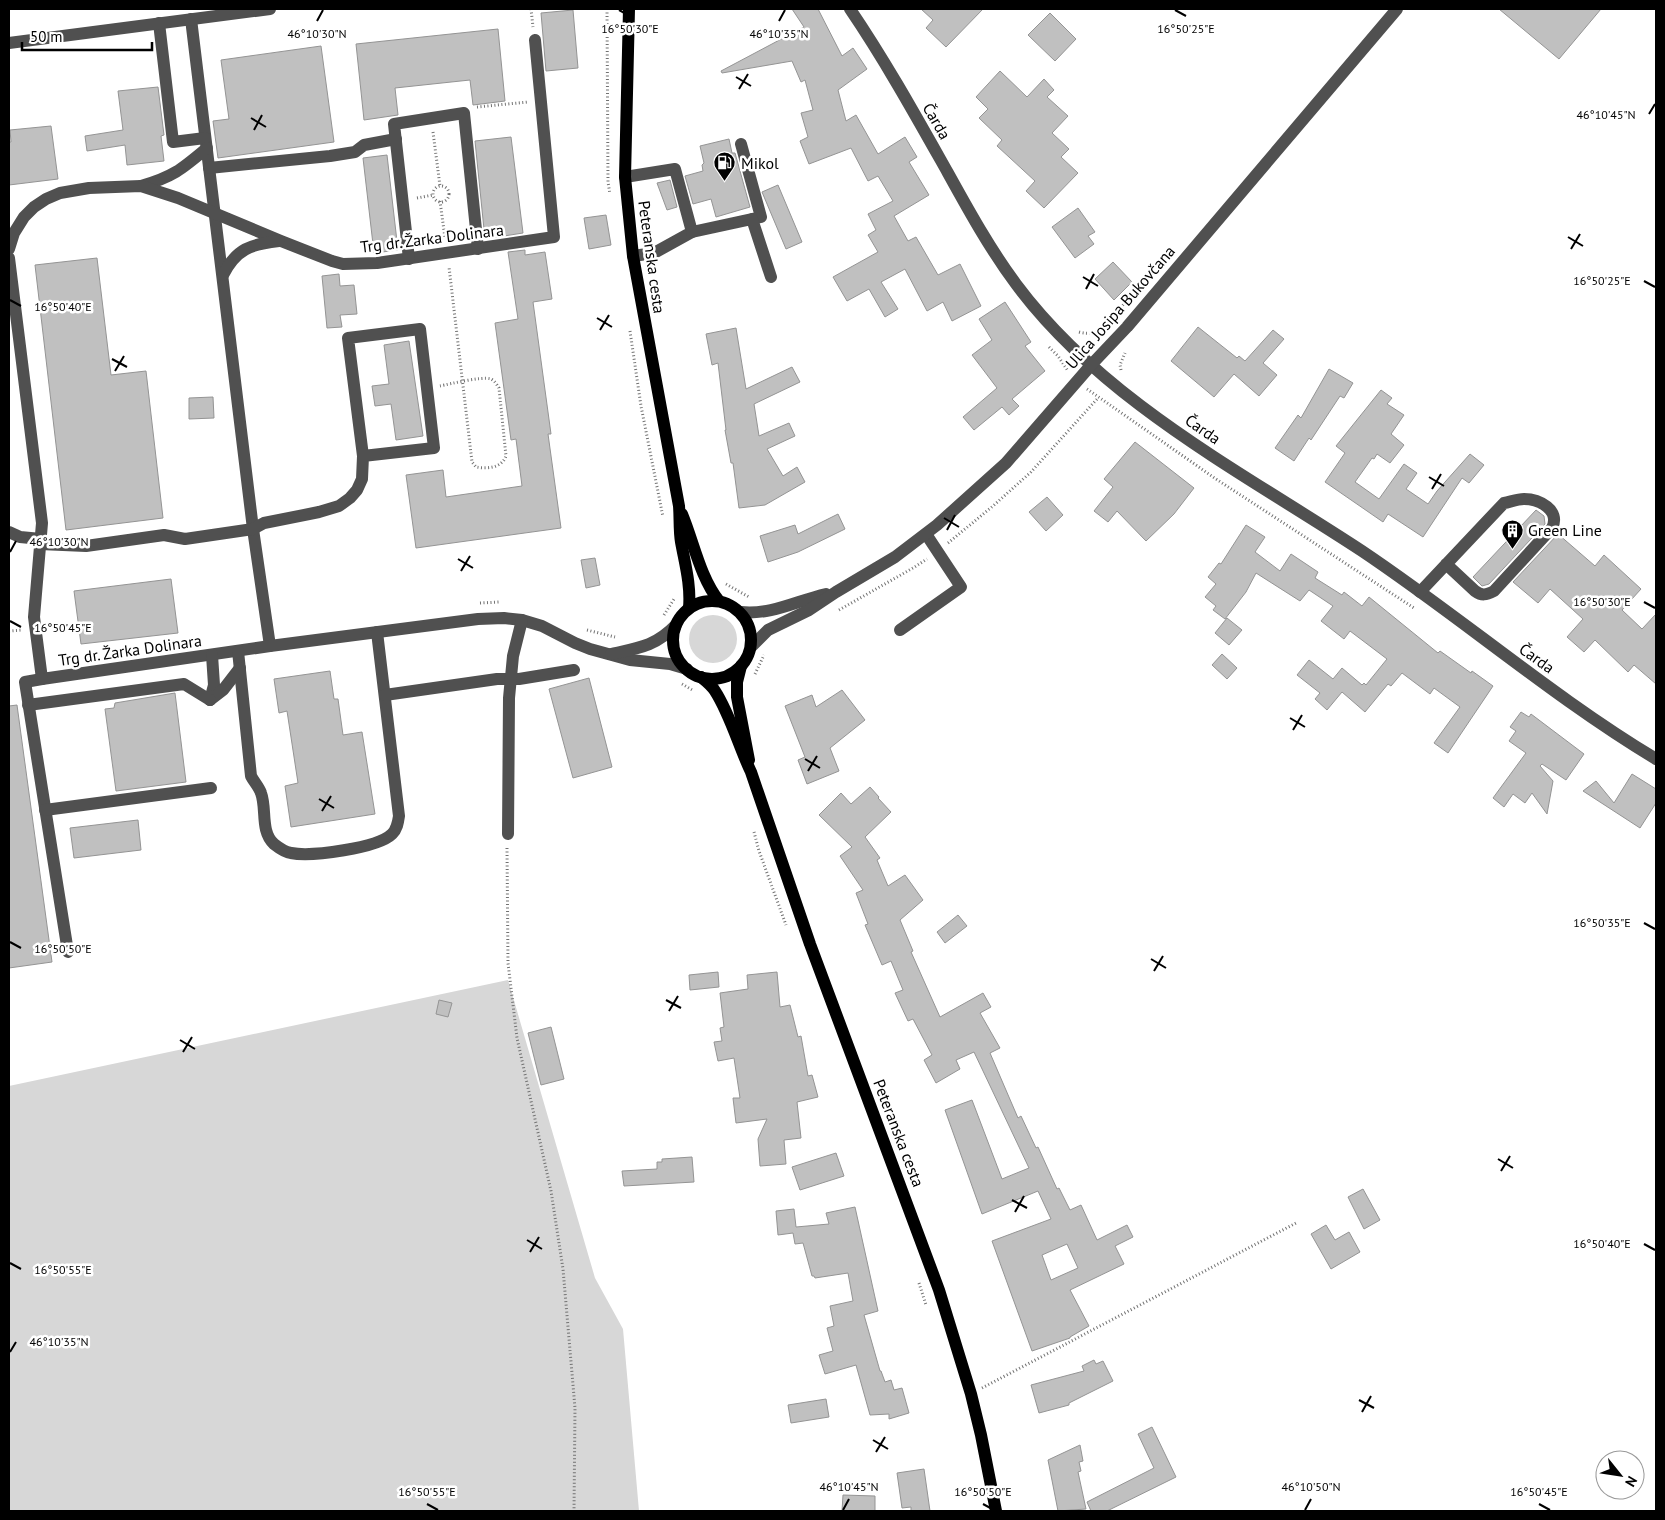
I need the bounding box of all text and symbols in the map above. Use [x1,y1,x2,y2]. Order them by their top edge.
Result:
scale bar [22,20,152,52]
text: 16°50'30"E [601,21,659,36]
text: 16°50'25"E [1157,21,1215,36]
text: 46°10'30"N [287,26,347,41]
text: 46°10'35"N [749,26,809,41]
text: 50 m [30,27,63,46]
street label: Čarda [919,99,955,143]
text: 46°10'45"N [1576,107,1636,122]
fuel station icon: Mikol [713,151,737,182]
place label: Mikol [741,153,779,173]
street label: Peteranska cesta [634,199,670,315]
street label: Trg dr. Žarka Dolinara [359,219,505,257]
street label: Ulica Josipa Bukovčana [1061,241,1179,373]
text: 16°50'25"E [1573,273,1631,288]
text: 16°50'40"E [34,299,92,314]
street label: Čarda [1181,410,1225,448]
building icon: Green Line [1500,518,1524,549]
place label: Green Line [1528,520,1602,540]
text: 46°10'30"N [29,534,89,549]
text: 16°50'30"E [1573,594,1631,609]
text: 16°50'45"E [34,620,92,635]
street label: Trg dr. Žarka Dolinara [57,630,203,670]
street label: Čarda [1515,639,1559,677]
text: 16°50'35"E [1573,915,1631,930]
text: 16°50'50"E [34,941,92,956]
street label: Peteranska cesta [869,1076,929,1190]
text: 16°50'40"E [1573,1236,1631,1251]
text: 16°50'55"E [34,1262,92,1277]
text: 46°10'35"N [29,1334,89,1349]
north arrow [1595,1450,1645,1500]
text: N [1621,1473,1641,1490]
text: 46°10'45"N [819,1479,879,1494]
text: 46°10'50"N [1281,1479,1341,1494]
text: 16°50'55"E [398,1484,456,1499]
text: 16°50'50"E [954,1484,1012,1499]
text: 16°50'45"E [1510,1484,1568,1499]

